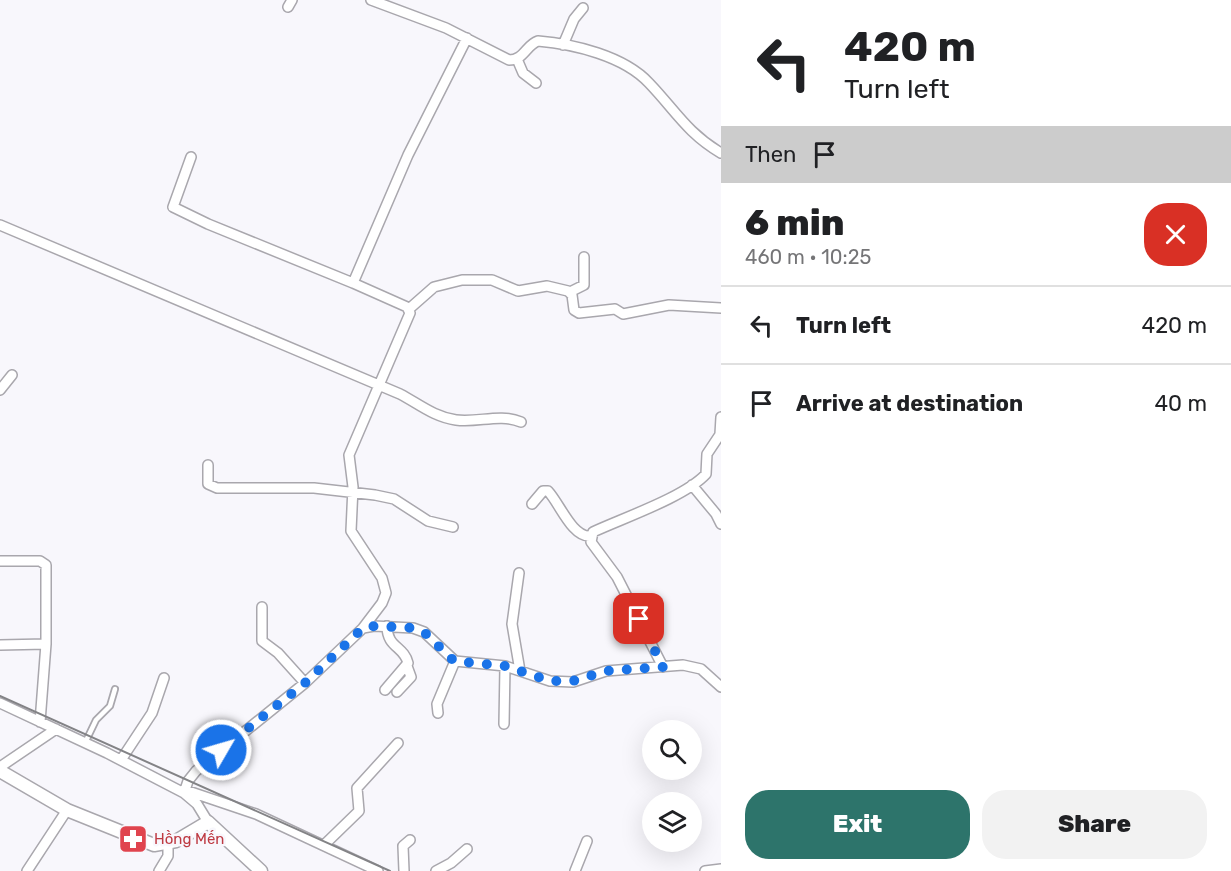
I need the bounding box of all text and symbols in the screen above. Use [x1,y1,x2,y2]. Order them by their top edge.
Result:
text: 420 m [844,22,976,72]
icon: left [745,24,823,102]
text: Turn left [844,73,949,105]
icon: arrive [808,138,841,171]
text: Then [745,141,796,168]
text: 6 min [745,201,844,244]
button: close [1144,203,1207,266]
text: 460 m · 10:25 [745,245,871,269]
icon: left [745,309,778,342]
text: Turn left [796,312,891,339]
text: 420 m [1142,312,1207,339]
icon: arrive [745,387,778,420]
text: Arrive at destination [796,390,1023,417]
text: 40 m [1154,390,1207,417]
pin [613,593,664,644]
icon: arrive [622,602,655,635]
position arrow [189,718,253,782]
map controls [642,720,702,852]
button: search [642,720,702,780]
button: Exit [745,790,970,859]
button: Share [982,790,1207,859]
button: layers [642,792,702,852]
pharmacy icon: Hồng Mến [117,823,149,855]
place label: Hồng Mến [154,830,224,848]

